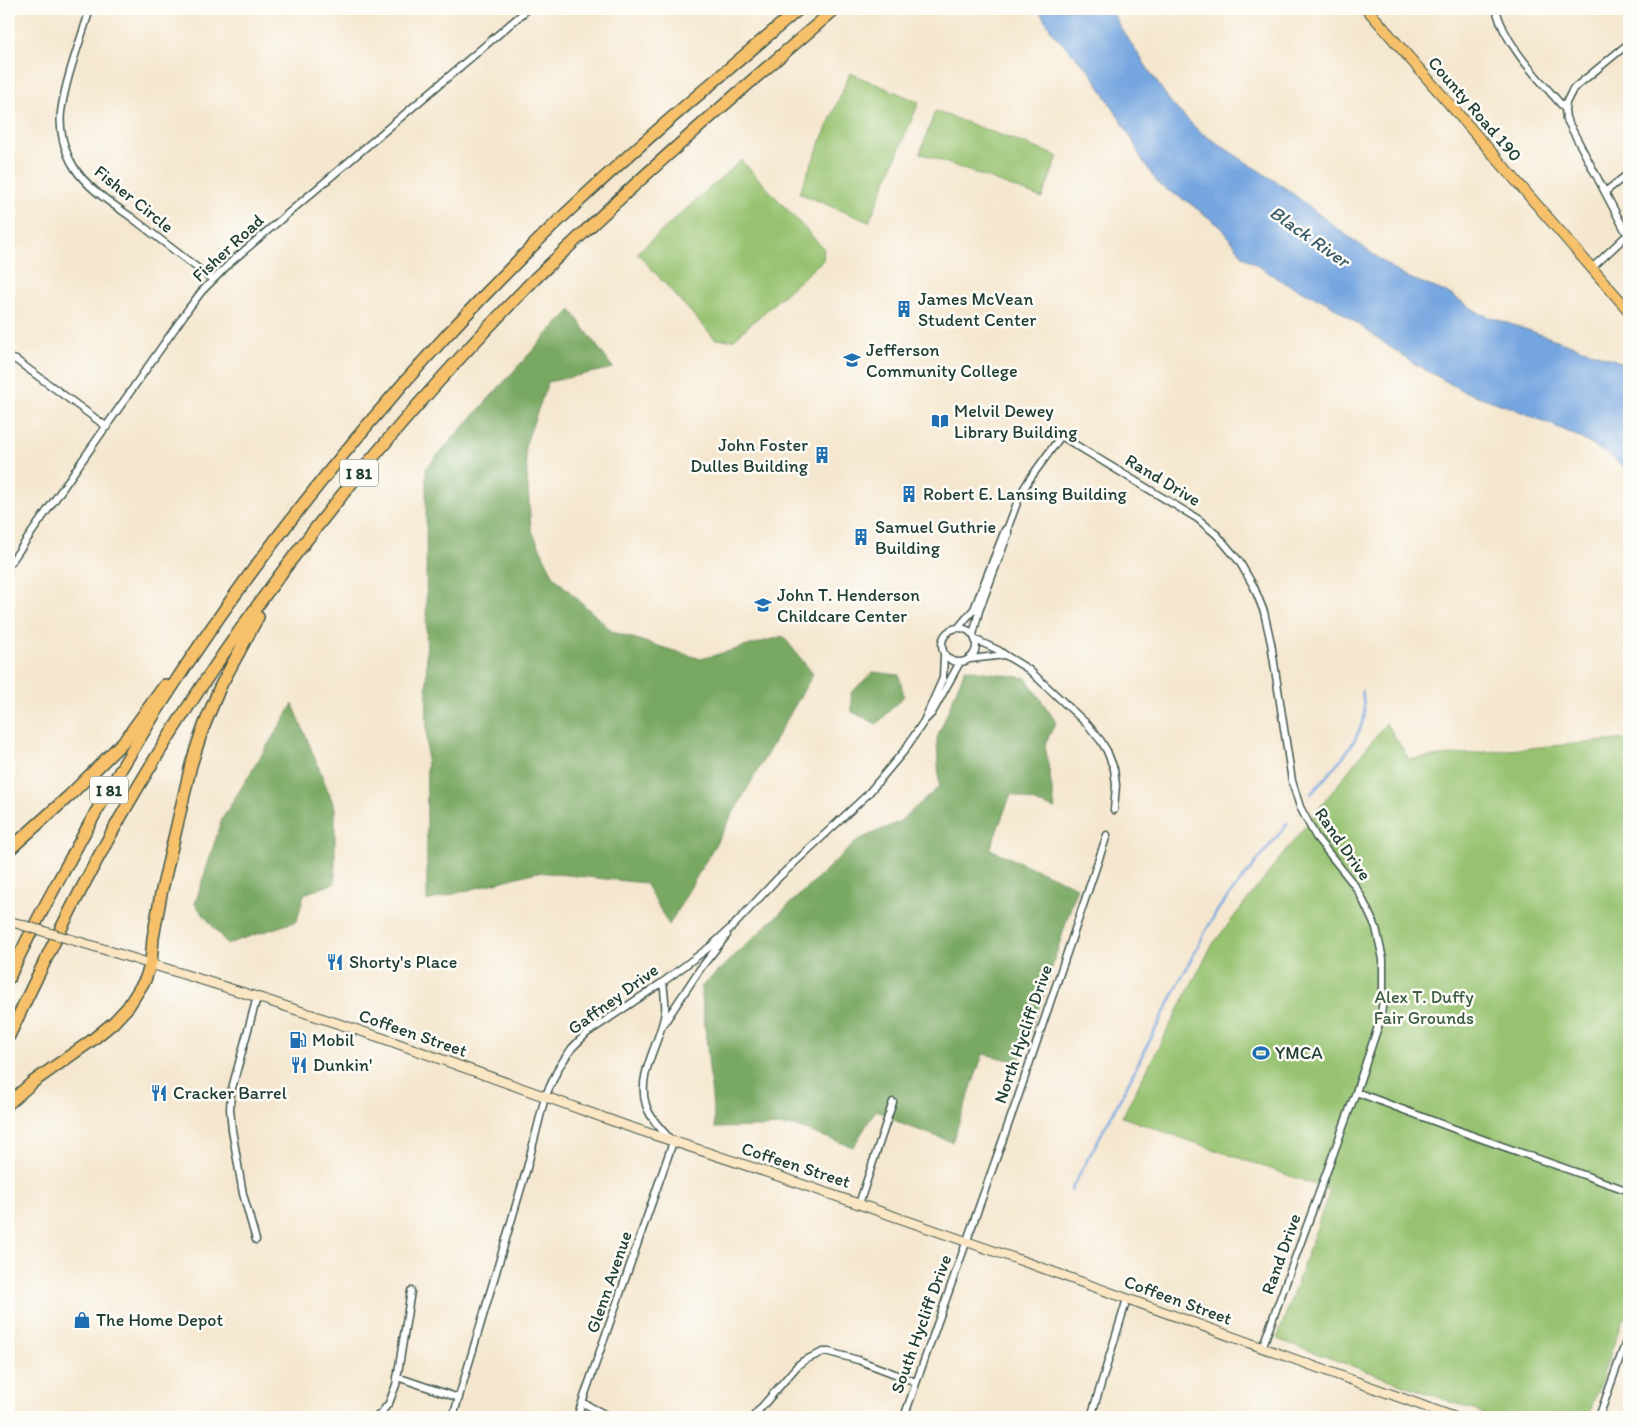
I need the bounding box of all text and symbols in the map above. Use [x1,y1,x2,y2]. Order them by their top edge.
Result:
street label: County Road 190 [1423,52,1527,166]
street label: Fisher Circle [90,160,178,238]
water label: Black River [1265,201,1356,273]
street label: Fisher Road [188,209,269,287]
place label: James McVean Student Center [918,288,1037,331]
building icon: James McVean Student Center [894,299,914,319]
place label: Jefferson Community College [866,339,1018,382]
school or university icon: Jefferson Community College [842,350,862,370]
place label: Melvil Dewey Library Building [954,400,1078,443]
library icon: Melvil Dewey Library Building [930,411,950,431]
place label: John Foster Dulles Building [690,434,809,477]
building icon: John Foster Dulles Building [812,445,832,465]
street label: Rand Drive [1121,449,1205,511]
road number: I 81 [340,459,378,486]
place label: Robert E. Lansing Building [923,483,1128,505]
building icon: Robert E. Lansing Building [899,484,919,504]
place label: Samuel Guthrie Building [875,516,996,559]
building icon: Samuel Guthrie Building [851,527,871,547]
place label: John T. Henderson Childcare Center [777,584,920,627]
school or university icon: John T. Henderson Childcare Center [753,595,773,615]
road number: I 81 [90,776,128,804]
street label: Rand Drive [1310,803,1376,885]
place label: Shorty's Place [349,951,457,973]
restaurant icon: Shorty's Place [325,952,345,972]
street label: Gaffney Drive [563,959,663,1039]
street label: North Hycliff Drive [989,962,1057,1106]
park label: Alex T. Duffy Fair Grounds [1374,986,1474,1029]
street label: Coffeen Street [356,1004,470,1062]
place label: Mobil [312,1029,354,1051]
fuel station icon: Mobil [288,1030,308,1050]
place label: YMCA [1275,1042,1323,1064]
sports icon: YMCA [1251,1043,1271,1063]
place label: Dunkin' [313,1054,372,1076]
restaurant icon: Dunkin' [289,1055,309,1075]
place label: Cracker Barrel [173,1082,287,1104]
restaurant icon: Cracker Barrel [149,1083,169,1103]
street label: Coffeen Street [739,1137,853,1193]
street label: Rand Drive [1256,1211,1306,1297]
street label: Glenn Avenue [581,1228,637,1336]
street label: South Hycliff Drive [886,1252,956,1396]
street label: Coffeen Street [1121,1270,1235,1330]
place label: The Home Depot [96,1309,223,1331]
shop icon: The Home Depot [72,1310,92,1330]

